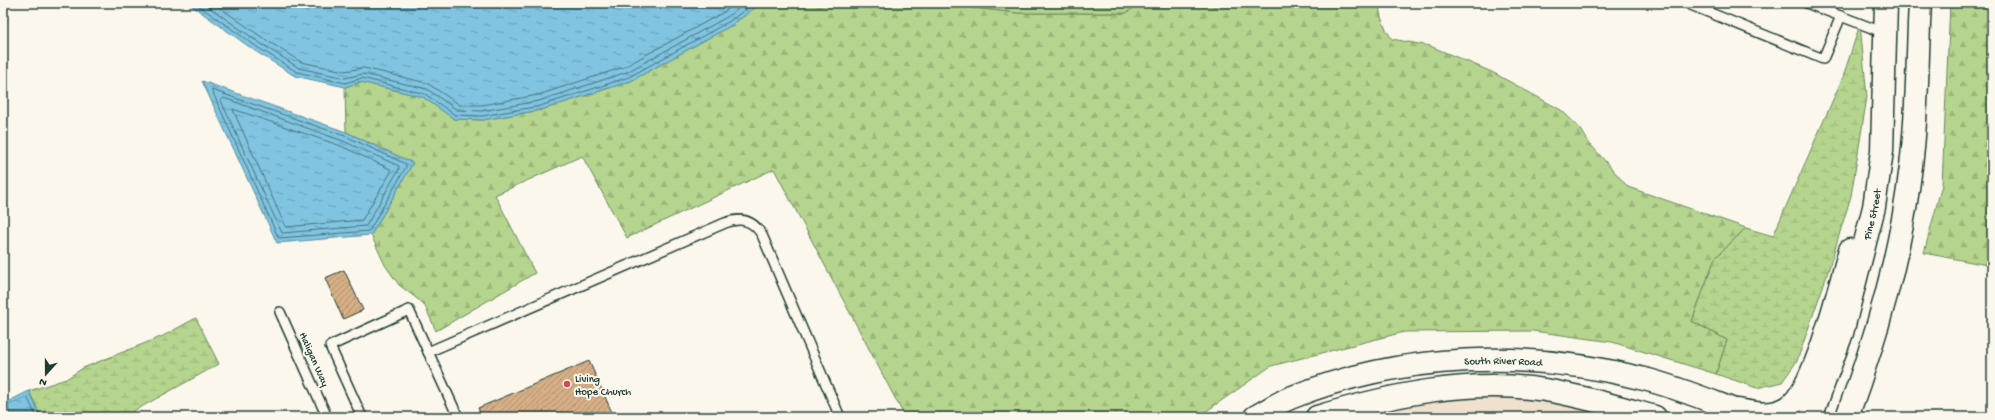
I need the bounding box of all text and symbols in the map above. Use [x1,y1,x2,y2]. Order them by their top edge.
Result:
street label: Pine Street [1862,187,1885,242]
street label: Haligan Way [296,331,331,389]
north arrow [26,354,66,394]
street label: South River Road [1464,356,1544,370]
place label: Living Hope Church [575,374,631,399]
text: N [38,375,49,388]
marker: Living Hope Church [562,379,572,389]

